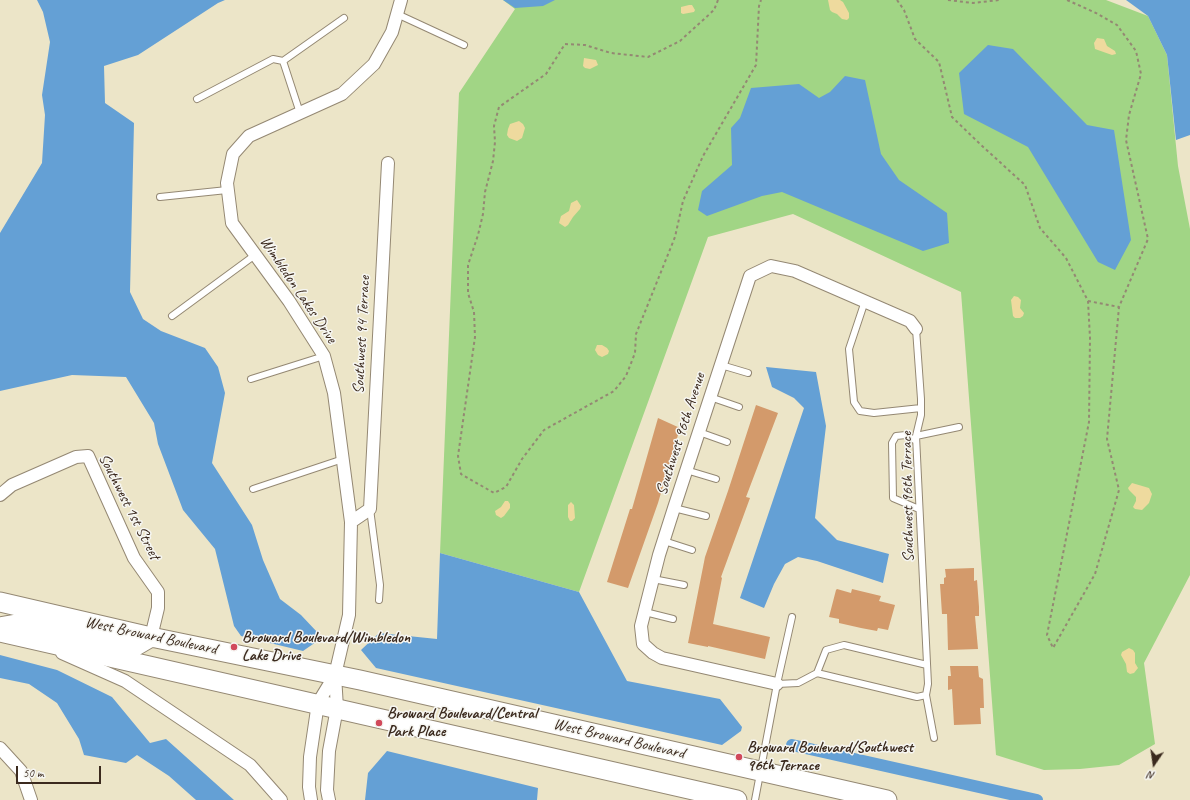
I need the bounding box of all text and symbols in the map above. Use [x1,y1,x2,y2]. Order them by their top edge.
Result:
street label: Wimbledon Lakes Drive [255,233,341,347]
street label: Southwest 94 Terrace [349,275,375,395]
street label: Southwest 96th Avenue [652,370,710,498]
street label: Southwest 96th Terrace [897,431,919,563]
street label: Southwest 1st Street [94,451,164,563]
street label: West Broward Boulevard [83,613,219,659]
place label: Broward Boulevard/Wimbledon Lake Drive [242,628,410,666]
marker: Broward Boulevard/Wimbledon Lake Drive [229,642,239,652]
place label: Broward Boulevard/Central Park Place [387,704,537,742]
street label: West Broward Boulevard [552,715,686,763]
marker: Broward Boulevard/Central Park Place [374,718,384,728]
place label: Broward Boulevard/Southwest 96th Terrace [747,738,913,776]
north arrow [1134,744,1174,784]
marker: Broward Boulevard/Southwest 96th Terrace [734,752,744,762]
scale bar [18,758,103,784]
text: 50 m [23,765,43,781]
text: N [1146,768,1156,783]

